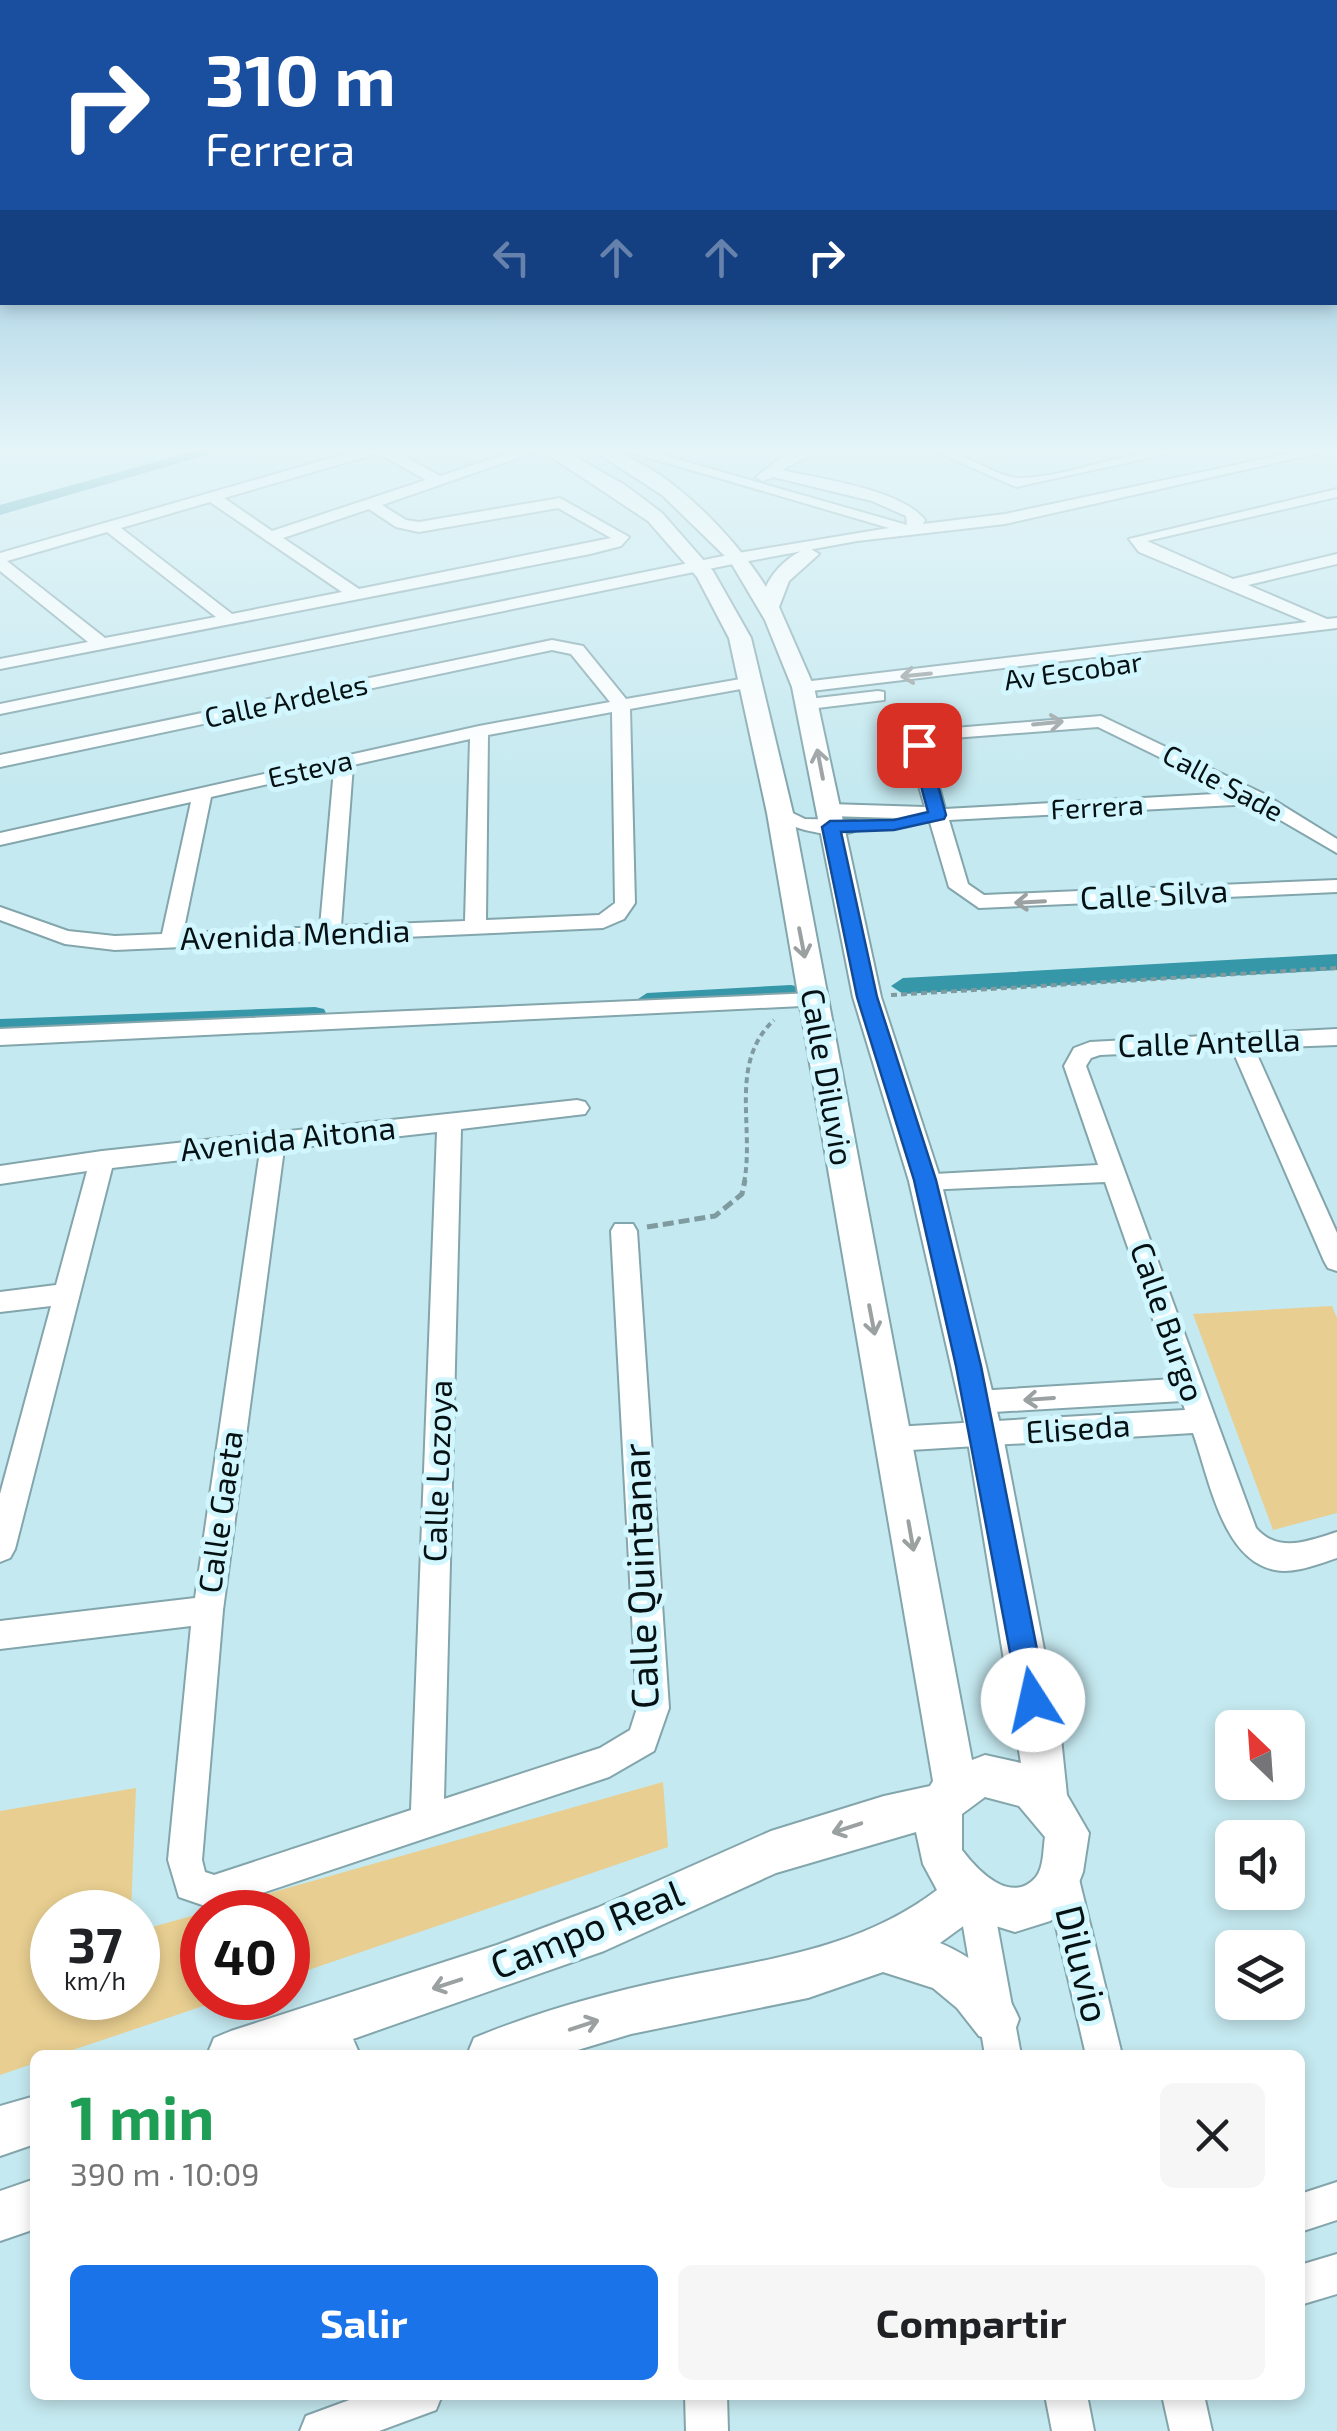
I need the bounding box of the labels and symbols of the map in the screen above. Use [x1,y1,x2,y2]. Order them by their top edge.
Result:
street label: Av Escobar [1002,643,1144,697]
one-way arrow [900,665,932,684]
street label: Calle Ardeles [201,666,370,734]
pin [877,703,962,788]
one-way arrow [1032,714,1064,733]
street label: Calle Sade [1157,736,1289,828]
street label: Esteva [264,742,355,794]
one-way arrow [810,749,829,781]
street label: Ferrera [1049,787,1144,825]
street label: Calle Silva [1079,870,1229,916]
one-way arrow [1014,893,1046,912]
street label: Avenida Mendia [179,910,411,956]
one-way arrow [793,926,812,959]
street label: Calle Diluvio [795,985,863,1168]
street label: Calle Antella [1117,1019,1301,1063]
street label: Avenida Aitona [178,1107,397,1167]
street label: Calle Burgo [1124,1237,1214,1406]
one-way arrow [863,1304,882,1336]
street label: Calle Lozoya [414,1379,458,1563]
one-way arrow [1024,1390,1056,1409]
street label: Eliseda [1024,1404,1131,1450]
street label: Calle Gaeta [189,1428,249,1595]
street label: Calle Quintanar [611,1442,667,1710]
one-way arrow [902,1519,921,1551]
position arrow [981,1648,1085,1752]
north arrow [1215,1710,1305,1800]
one-way arrow [832,1821,863,1839]
street label: Campo Real [483,1869,689,1988]
speed limit sign: 40 [180,1890,310,2020]
street label: Diluvio [1047,1900,1121,2027]
one-way arrow [431,1976,463,1994]
one-way arrow [568,2015,599,2033]

